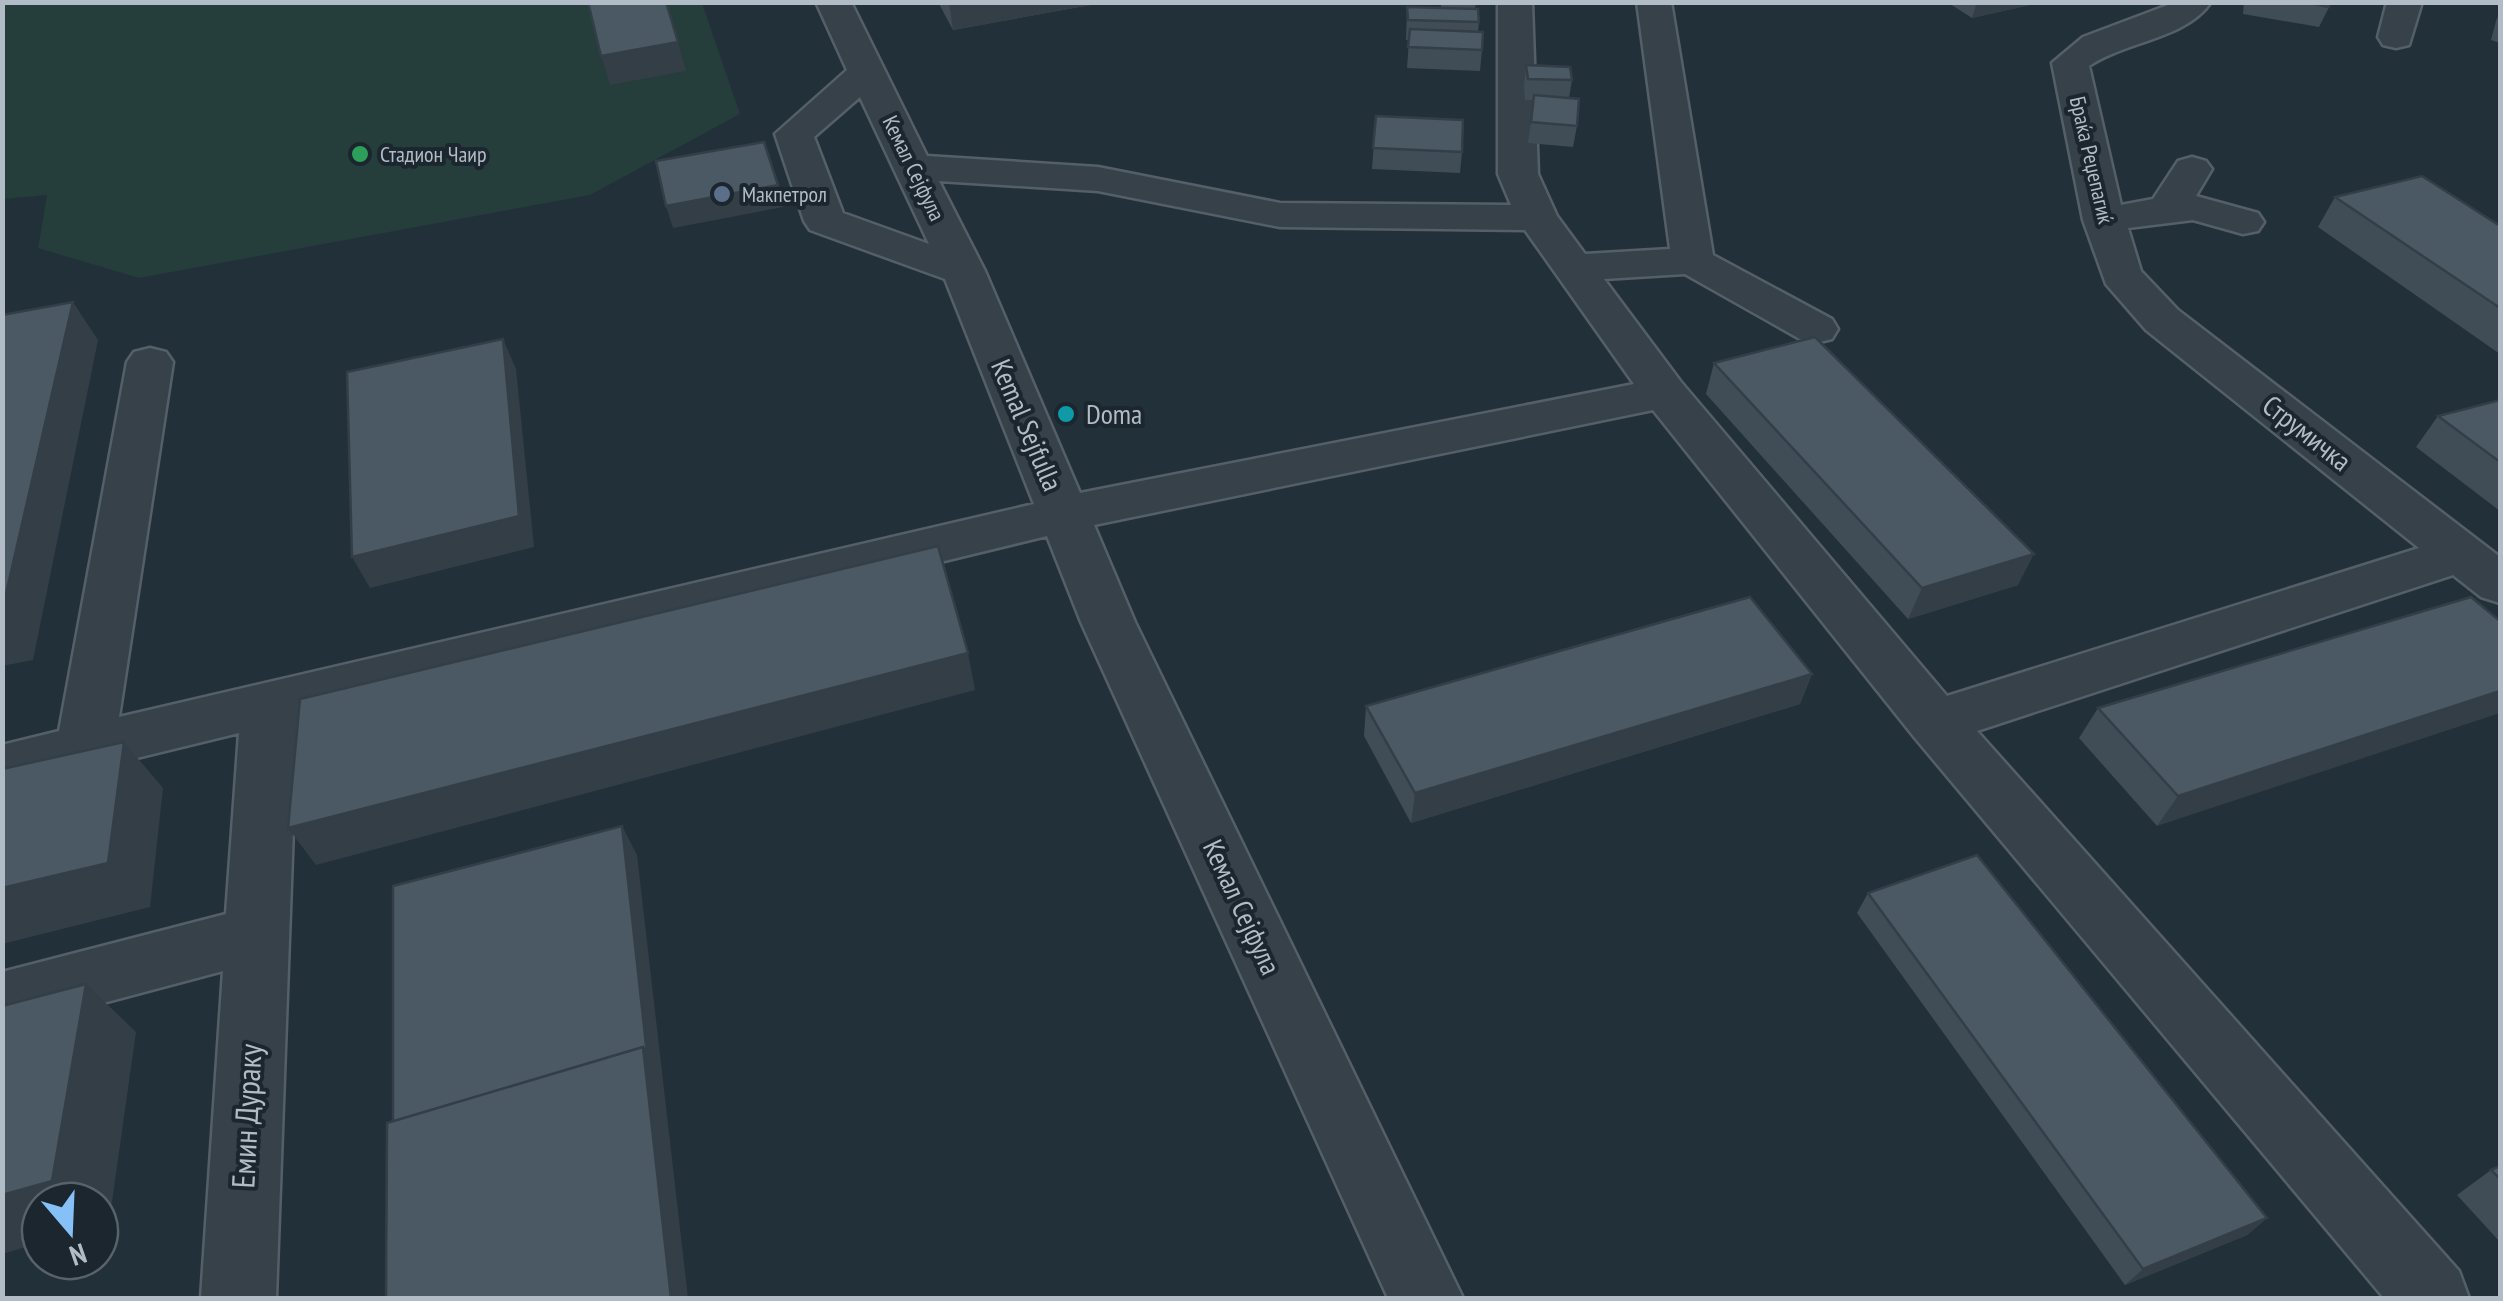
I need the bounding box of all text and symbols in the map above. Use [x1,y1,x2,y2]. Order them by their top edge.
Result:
street label: Браќа Реџепагиќ [2064,94,2120,227]
street label: Кемал Сејфула [876,111,952,225]
place label: Стадион Чаир [380,140,487,168]
marker: Стадион Чаир [349,143,371,165]
place label: Макпетрол [742,180,827,208]
marker: Макпетрол [711,183,733,205]
street label: Kemal Sejfulla [983,353,1072,496]
street label: Струмичка [2255,386,2359,479]
place label: Doma [1086,395,1142,432]
marker: Doma [1055,403,1077,425]
street label: Кемал Сејфула [1195,833,1290,980]
street label: Емин Дураку [221,1043,271,1189]
north arrow [20,1181,120,1281]
text: N [65,1235,91,1275]

